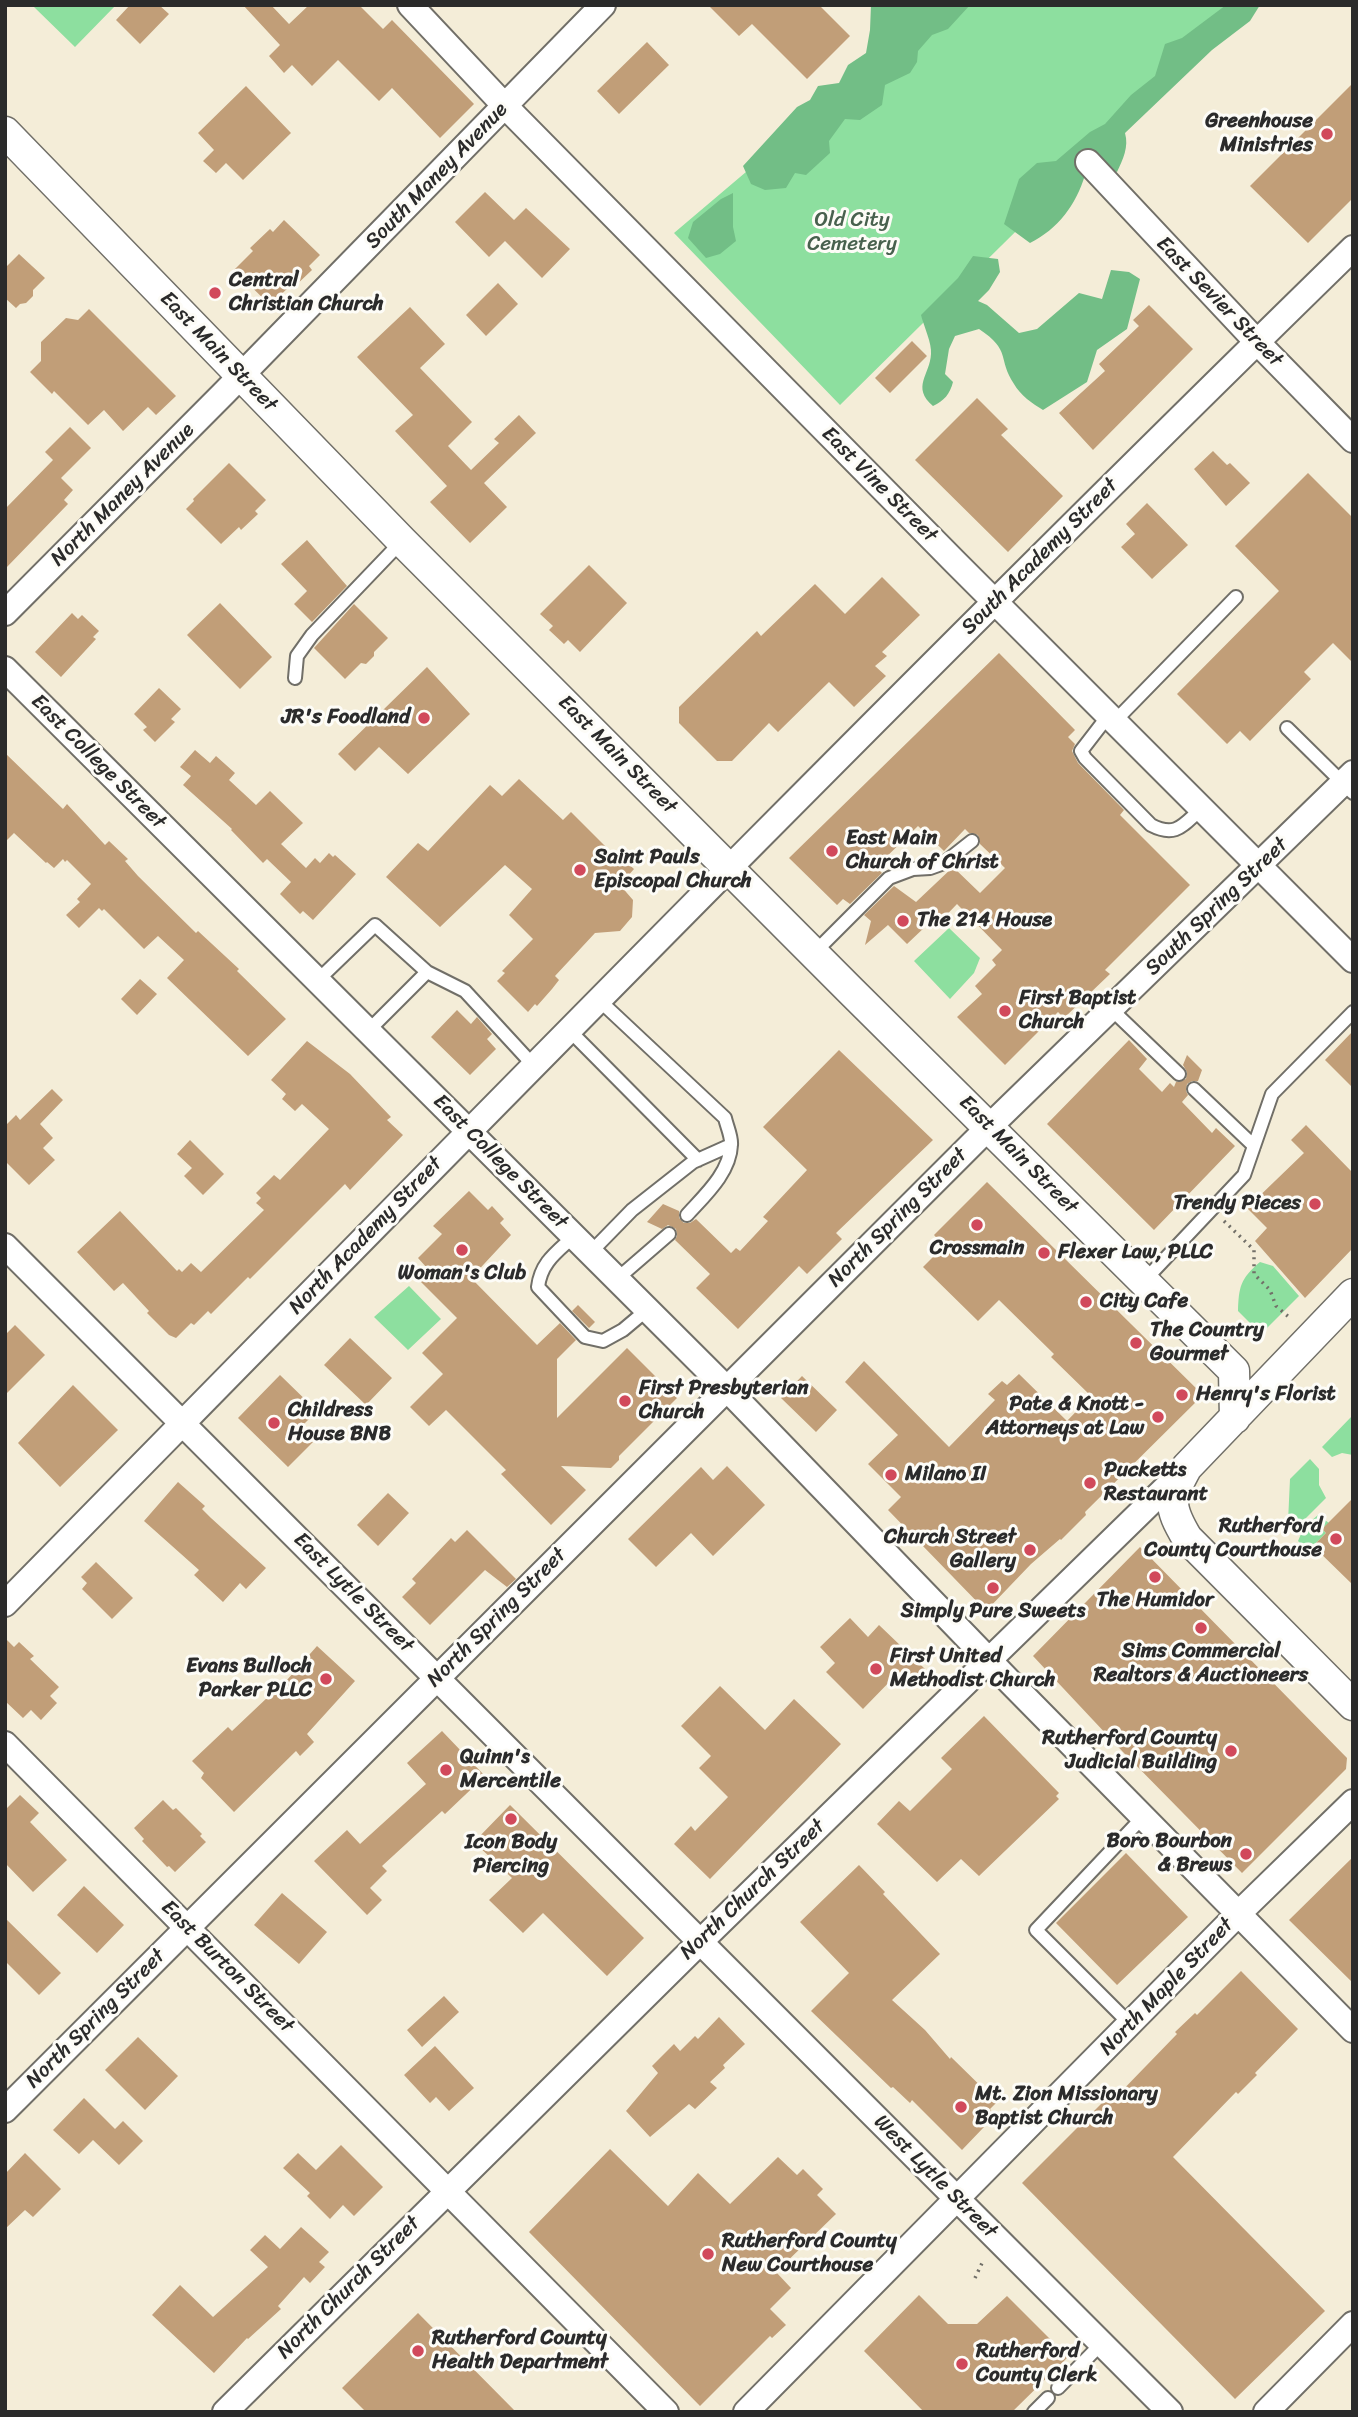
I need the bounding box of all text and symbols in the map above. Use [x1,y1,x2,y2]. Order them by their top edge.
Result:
street label: South Maney Avenue [361,97,513,255]
place label: Greenhouse Ministries [1205,109,1313,159]
marker: Greenhouse Ministries [1319,126,1335,142]
park label: Old City Cemetery [807,208,897,258]
street label: East Sevier Street [1150,232,1288,372]
place label: Central Christian Church [229,268,384,318]
marker: Central Christian Church [207,285,223,301]
street label: East Main Street [154,287,282,417]
street label: North Maney Avenue [46,418,200,572]
street label: East Vine Street [816,422,942,548]
street label: South Academy Street [957,474,1123,640]
street label: East College Street [25,689,171,835]
street label: East Main Street [552,690,682,820]
place label: JR's Foodland [282,705,410,731]
marker: JR's Foodland [416,710,432,726]
place label: East Main Church of Christ [846,826,999,876]
street label: South Spring Street [1141,833,1293,981]
marker: East Main Church of Christ [824,843,840,859]
place label: Saint Pauls Episcopal Church [594,845,752,895]
marker: Saint Pauls Episcopal Church [572,862,588,878]
place label: The 214 House [917,908,1052,934]
marker: The 214 House [895,913,911,929]
place label: First Baptist Church [1019,986,1136,1036]
marker: First Baptist Church [997,1003,1013,1019]
street label: East College Street [427,1089,573,1235]
street label: East Main Street [953,1090,1083,1220]
street label: North Spring Street [823,1143,973,1293]
street label: North Academy Street [284,1152,448,1320]
place label: Trendy Pieces [1173,1191,1301,1217]
marker: Trendy Pieces [1307,1196,1323,1212]
marker: Crossmain [969,1217,985,1233]
place label: Crossmain [930,1236,1024,1262]
place label: Flexer Law, PLLC [1058,1240,1213,1266]
marker: Woman's Club [454,1242,470,1258]
marker: Flexer Law, PLLC [1036,1245,1052,1261]
place label: Woman's Club [398,1261,526,1287]
place label: City Cafe [1100,1289,1188,1315]
marker: City Cafe [1078,1294,1094,1310]
place label: The Country Gourmet [1150,1318,1264,1368]
marker: The Country Gourmet [1128,1335,1144,1351]
place label: First Presbyterian Church [639,1376,809,1426]
place label: Henry's Florist [1196,1382,1336,1408]
marker: Henry's Florist [1174,1387,1190,1403]
place label: Pate & Knott - Attorneys at Law [986,1392,1144,1442]
marker: First Presbyterian Church [617,1393,633,1409]
place label: Childress House BNB [288,1398,392,1448]
marker: Pate & Knott - Attorneys at Law [1150,1409,1166,1425]
marker: Childress House BNB [266,1415,282,1431]
place label: Pucketts Restaurant [1104,1458,1208,1508]
place label: Milano II [905,1462,986,1488]
marker: Milano II [883,1467,899,1483]
marker: Pucketts Restaurant [1082,1475,1098,1491]
place label: Rutherford County Courthouse [1144,1514,1322,1564]
place label: Church Street Gallery [884,1525,1016,1575]
street label: East Lytle Street [288,1528,418,1658]
marker: Rutherford County Courthouse [1328,1531,1344,1547]
marker: Church Street Gallery [1022,1542,1038,1558]
street label: North Spring Street [422,1543,572,1693]
marker: The Humidor [1147,1569,1163,1585]
marker: Simply Pure Sweets [985,1580,1001,1596]
place label: The Humidor [1096,1588,1214,1614]
place label: Simply Pure Sweets [901,1599,1085,1625]
marker: Sims Commercial Realtors & Auctioneers [1193,1620,1209,1636]
place label: Sims Commercial Realtors & Auctioneers [1094,1639,1308,1689]
place label: First United Methodist Church [890,1644,1055,1694]
place label: Evans Bulloch Parker PLLC [186,1654,312,1704]
marker: First United Methodist Church [868,1661,884,1677]
marker: Evans Bulloch Parker PLLC [318,1671,334,1687]
place label: Rutherford County Judicial Building [1042,1726,1217,1776]
marker: Rutherford County Judicial Building [1223,1743,1239,1759]
place label: Quinn's Mercentile [460,1745,561,1795]
marker: Quinn's Mercentile [438,1762,454,1778]
marker: Icon Body Piercing [503,1811,519,1827]
street label: North Church Street [675,1814,831,1966]
place label: Boro Bourbon & Brews [1107,1829,1232,1879]
place label: Icon Body Piercing [465,1830,557,1880]
marker: Boro Bourbon & Brews [1238,1846,1254,1862]
street label: East Burton Street [155,1895,299,2039]
street label: North Maple Street [1095,1913,1239,2061]
street label: North Spring Street [21,1944,171,2094]
place label: Mt. Zion Missionary Baptist Church [975,2082,1158,2132]
marker: Mt. Zion Missionary Baptist Church [953,2099,969,2115]
street label: West Lytle Street [868,2110,1002,2244]
street label: North Church Street [272,2211,426,2365]
place label: Rutherford County New Courthouse [722,2229,897,2279]
marker: Rutherford County New Courthouse [700,2246,716,2262]
place label: Rutherford County Health Department [432,2326,608,2376]
place label: Rutherford County Clerk [976,2339,1097,2389]
marker: Rutherford County Health Department [410,2343,426,2359]
marker: Rutherford County Clerk [954,2356,970,2372]

